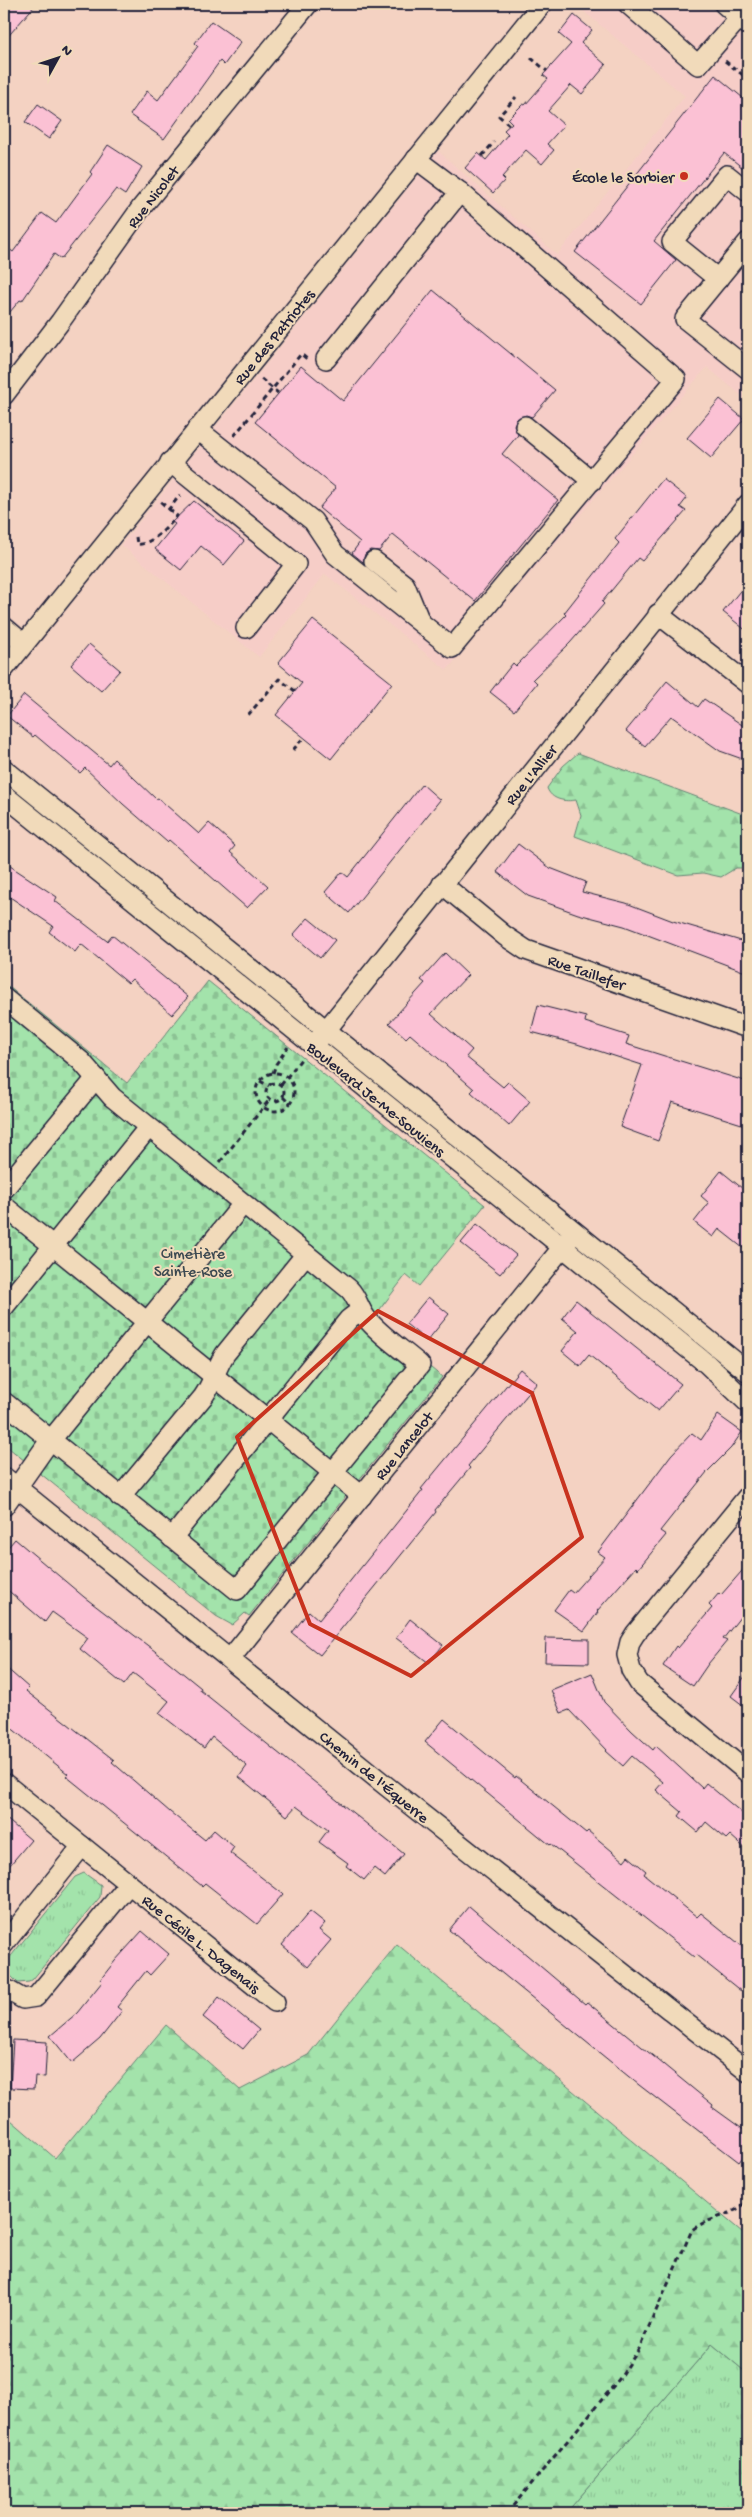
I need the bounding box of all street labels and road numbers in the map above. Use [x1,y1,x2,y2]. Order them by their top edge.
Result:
street label: Rue Nicolet [125,162,186,233]
street label: Rue des Patriotes [231,286,321,390]
street label: Rue L'Allier [503,741,564,810]
street label: Rue Taillefer [545,952,628,997]
street label: Boulevard Je-Me-Souviens [301,1039,449,1163]
street label: Rue Lancelot [372,1408,440,1485]
street label: Chemin de l'Équerre [314,1729,432,1829]
street label: Rue Cécile L. Dagenais [137,1892,264,2000]

